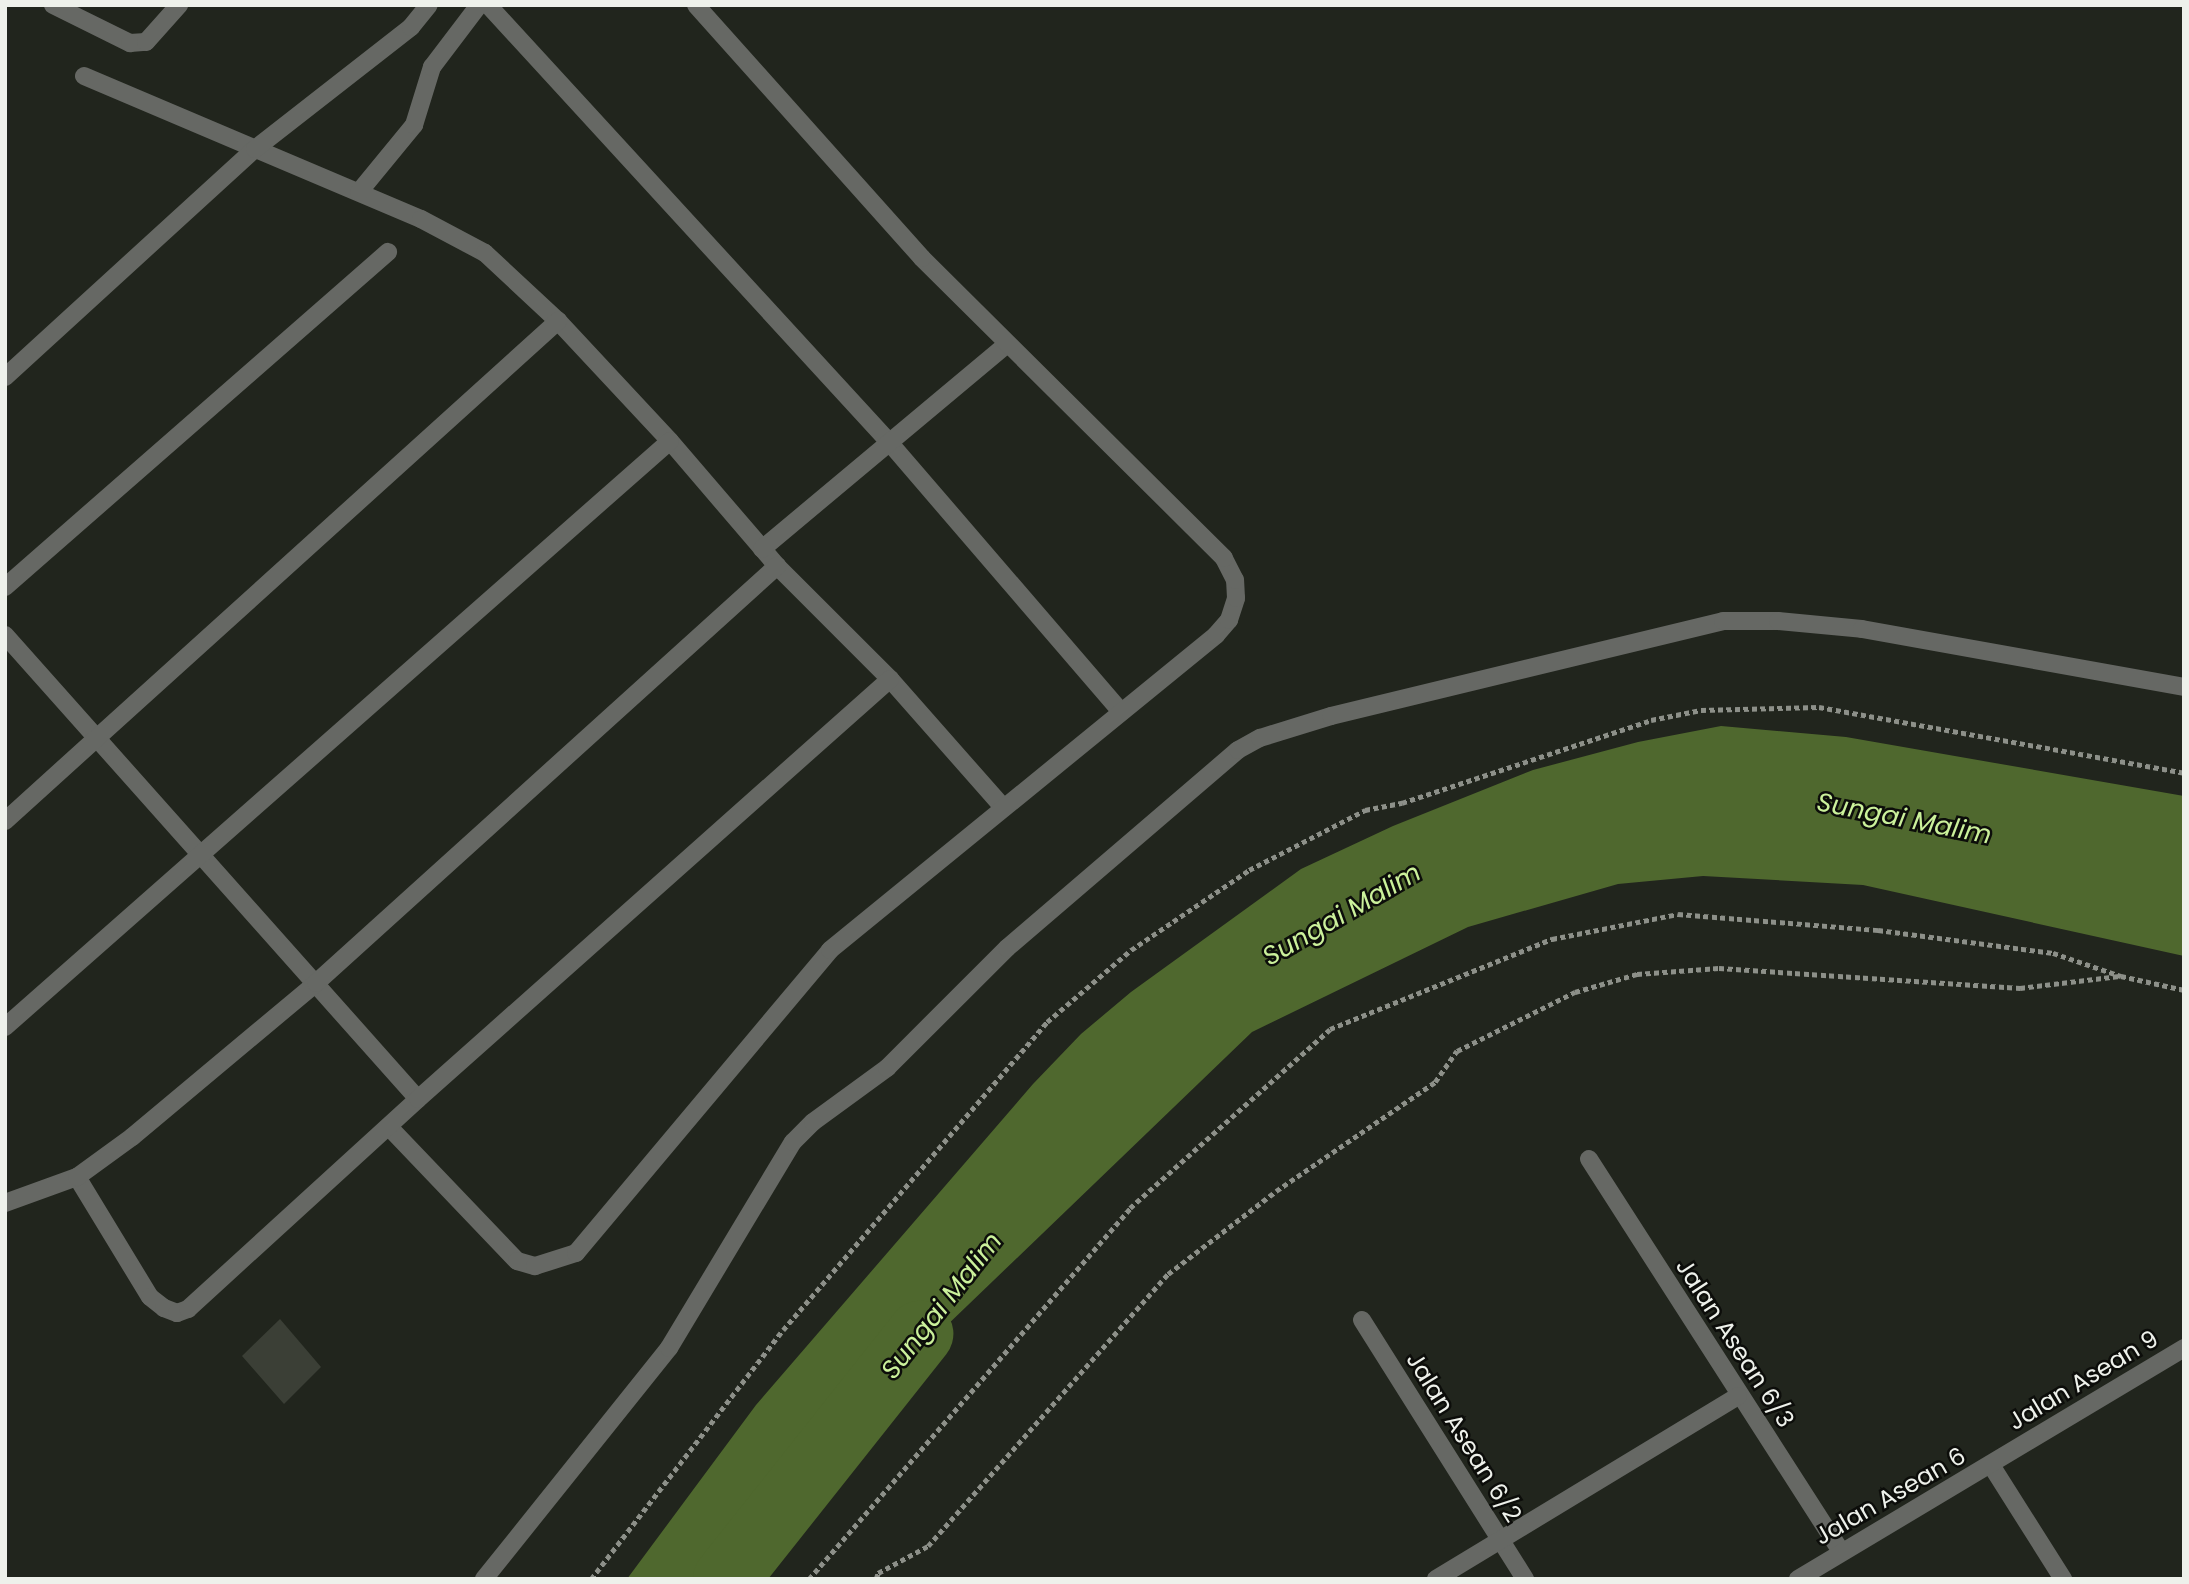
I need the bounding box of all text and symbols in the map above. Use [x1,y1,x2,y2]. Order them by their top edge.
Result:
water label: Sungai Malim [1814,787,1994,851]
water label: Sungai Malim [1257,857,1427,973]
water label: Sungai Malim [875,1227,1009,1385]
street label: Jalan Asean 6/3 [1670,1253,1800,1433]
street label: Jalan Asean 9 [2003,1324,2163,1436]
street label: Jalan Asean 6/2 [1400,1347,1528,1527]
street label: Jalan Asean 6 [1809,1441,1971,1551]

